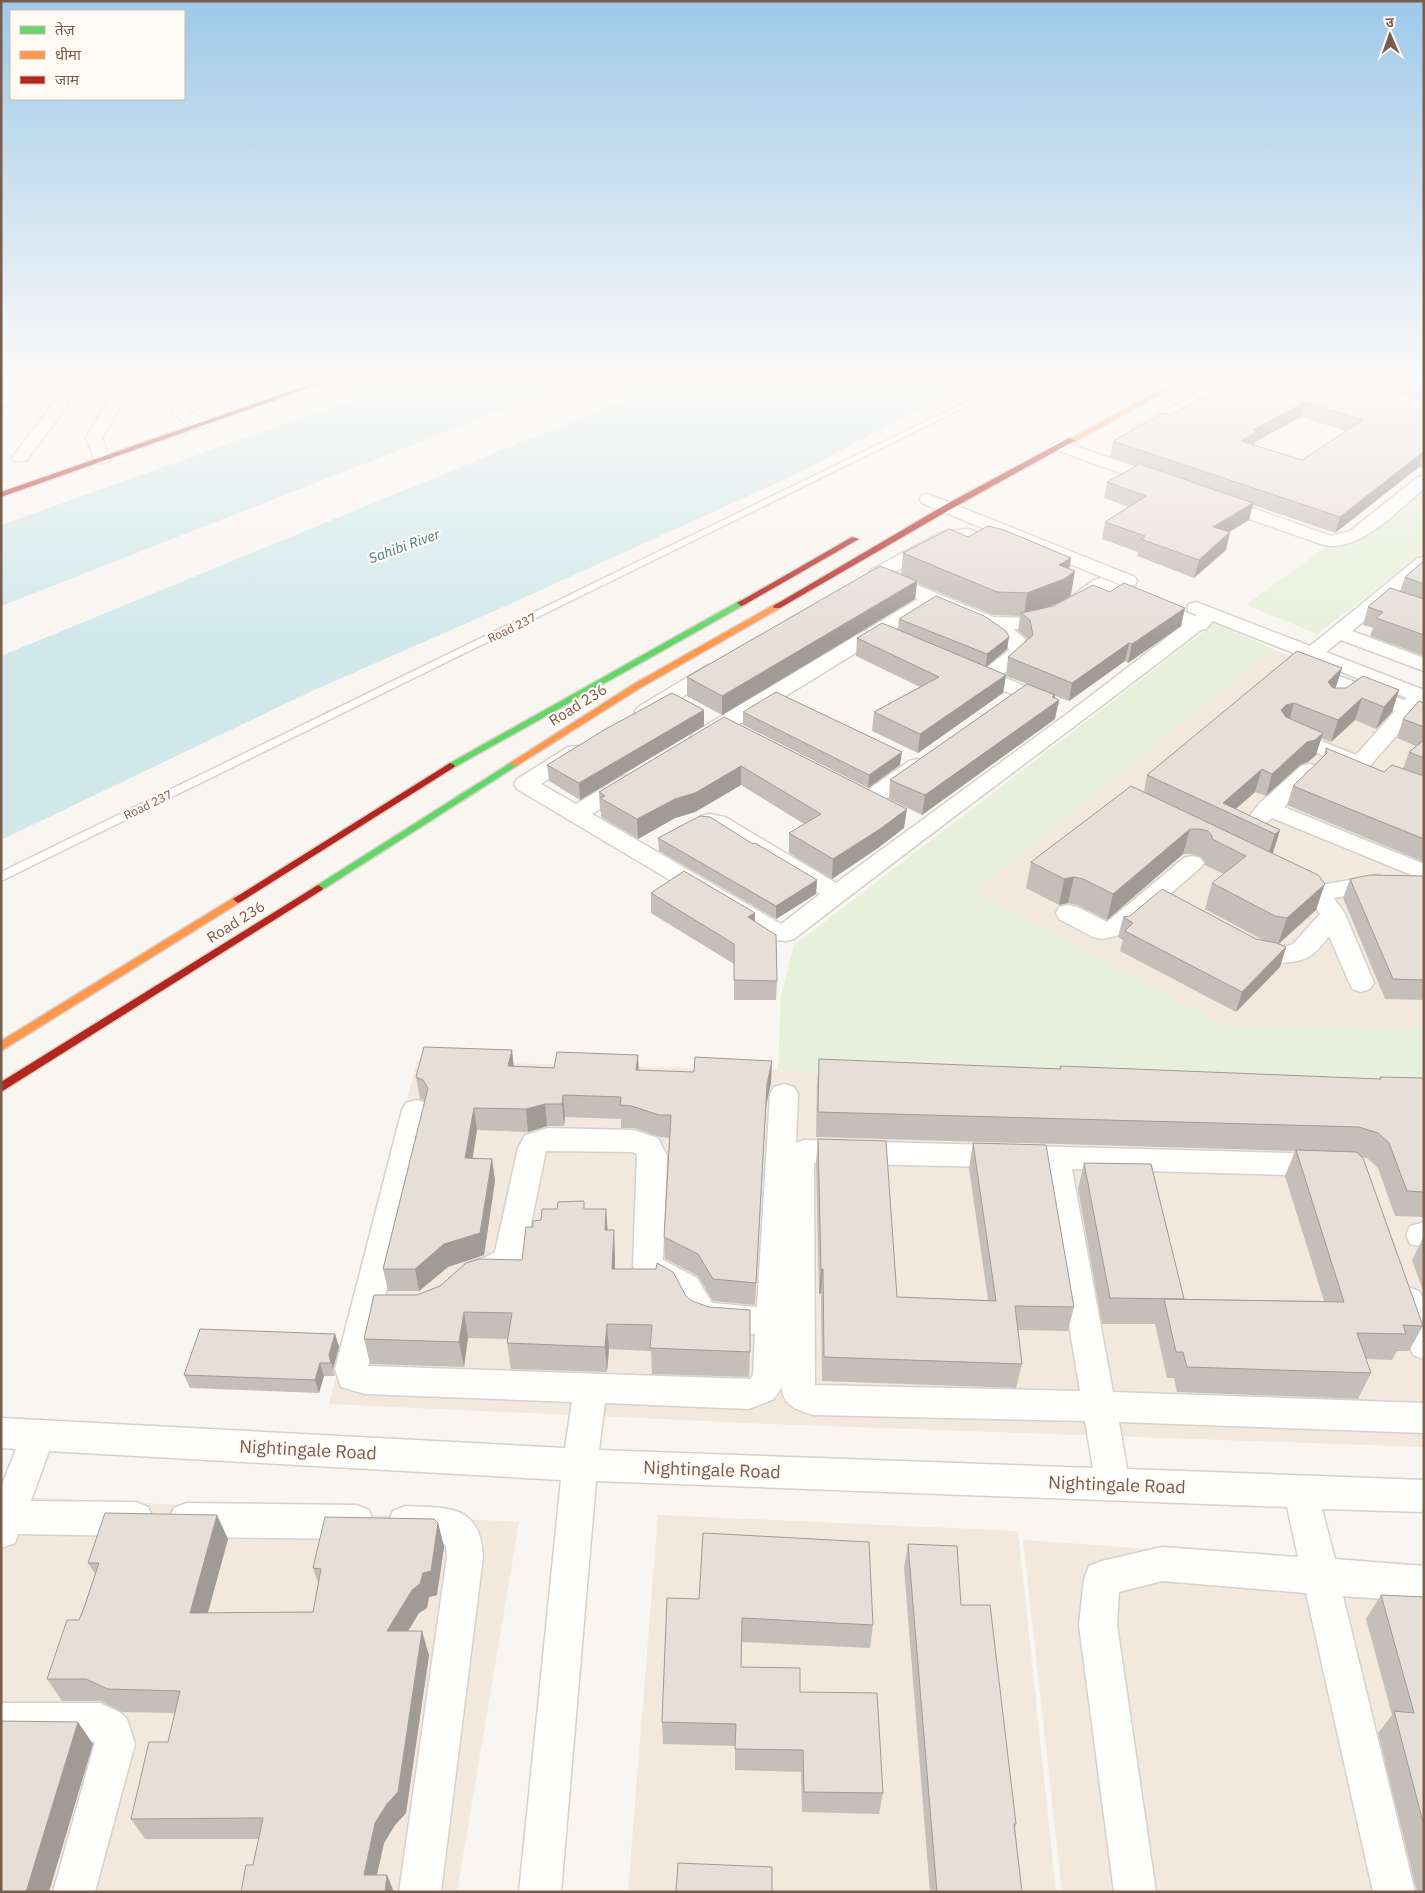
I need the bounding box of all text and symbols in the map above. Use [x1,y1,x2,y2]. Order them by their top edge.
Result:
legend [10,10,185,100]
north arrow [1365,10,1415,60]
text: उ [1385,13,1395,31]
text: तेज़ [55,20,76,39]
text: धीमा [55,45,82,64]
text: जाम [55,70,80,89]
water label: Sahibi River [366,525,443,567]
street label: Road 237 [485,609,538,646]
street label: Road 236 [545,679,610,730]
street label: Road 237 [121,786,174,823]
street label: Road 236 [203,896,268,947]
street label: Nightingale Road [239,1434,377,1465]
street label: Nightingale Road [643,1456,781,1483]
street label: Nightingale Road [1048,1471,1186,1498]

